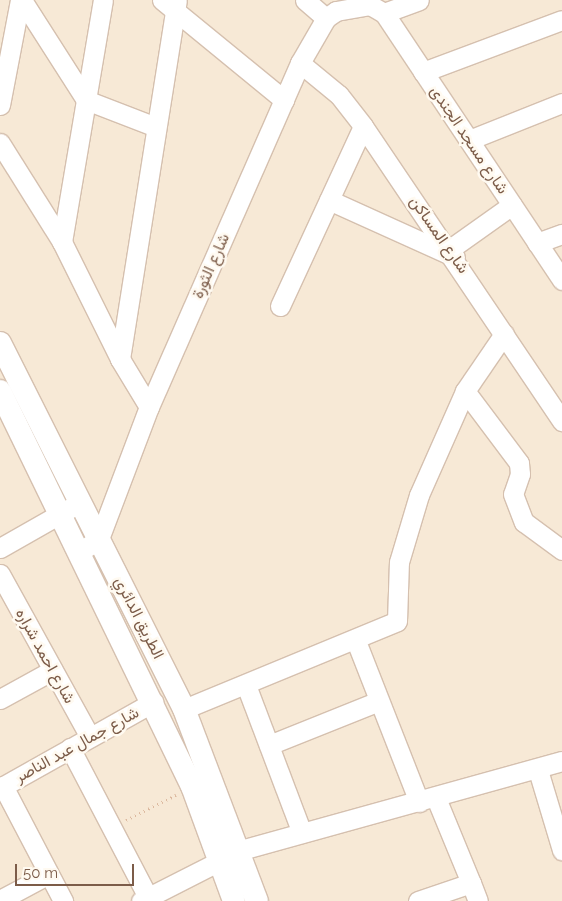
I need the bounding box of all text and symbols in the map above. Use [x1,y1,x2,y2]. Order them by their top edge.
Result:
street label: شارع مسجد الجندى [426,82,512,198]
street label: شارع المساكن [405,193,473,277]
street label: شارع الثورة [188,231,234,301]
street label: الطريق الدائري [110,574,168,662]
street label: شارع احمد شراره [11,605,79,707]
street label: شارع جمال عبد الناصر [12,703,142,787]
scale bar [18,854,136,886]
text: 50 m [23,864,58,882]

